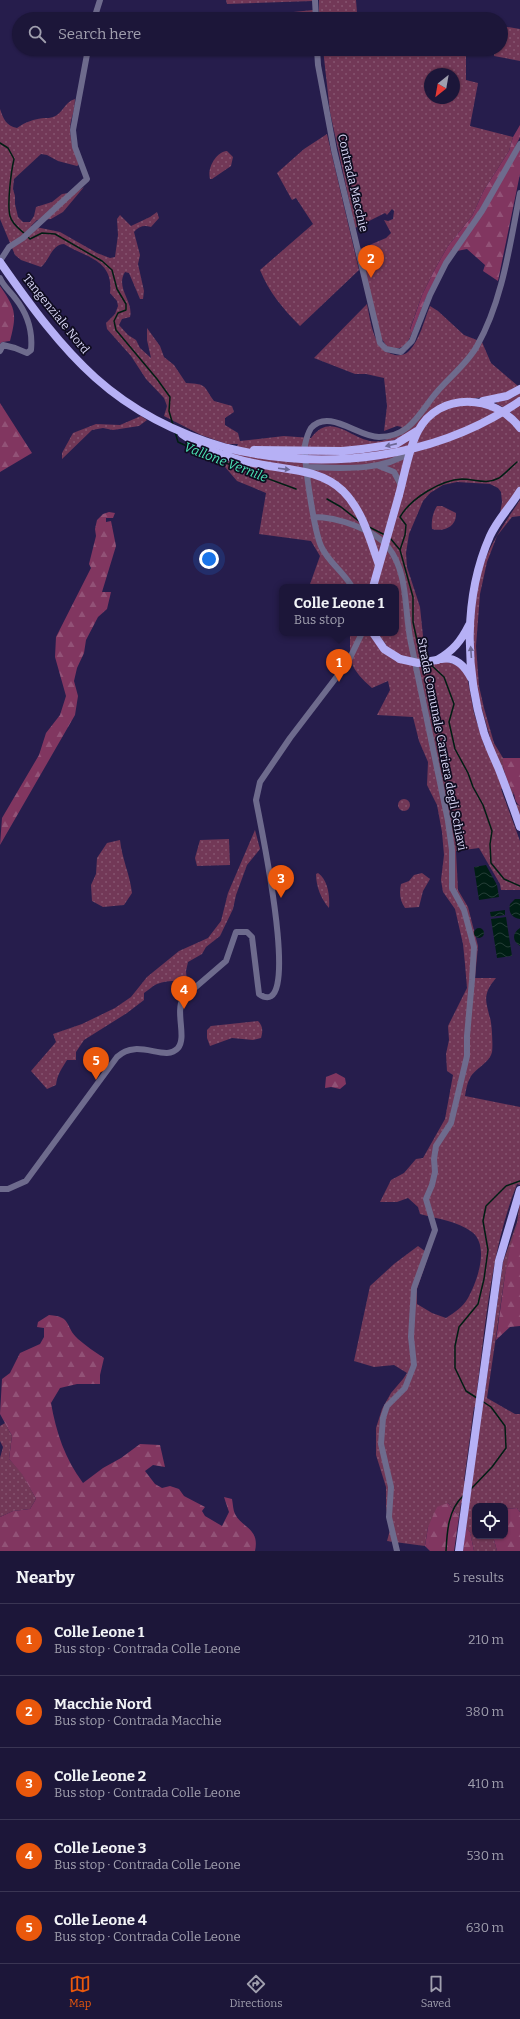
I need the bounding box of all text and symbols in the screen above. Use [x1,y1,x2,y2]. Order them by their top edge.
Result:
search box [12,12,508,56]
icon: search [26,23,48,45]
text: Search here [58,25,141,43]
north arrow [424,68,460,104]
street label: Contrada Macchie [335,133,371,233]
pin: 2 [358,245,384,278]
street label: Tangenziale Nord [20,272,92,356]
water label: Vallone Vernile [182,439,270,485]
one-way arrow [385,442,397,448]
one-way arrow [278,466,290,472]
your location [199,549,219,569]
popup [279,584,399,636]
text: Colle Leone 1 [294,594,384,612]
text: Bus stop [294,612,345,627]
street label: Strada Comunale Carriera degli Schiavi [414,636,470,852]
one-way arrow [467,646,474,659]
pin: 1 [326,649,352,682]
pin: 3 [268,865,294,898]
pin: 4 [171,976,197,1009]
pin: 5 [83,1047,109,1080]
map controls [472,1503,508,1539]
button: locate [472,1503,508,1539]
text: Nearby [16,1567,75,1588]
text: 5 results [453,1570,504,1585]
text: Colle Leone 1 [54,1623,144,1641]
text: 1 [26,1632,32,1647]
text: 210 m [468,1632,504,1647]
text: Bus stop · Contrada Colle Leone [54,1641,241,1656]
text: Macchie Nord [54,1695,152,1713]
text: 2 [25,1704,33,1719]
text: 380 m [465,1704,504,1719]
text: Bus stop · Contrada Macchie [54,1713,222,1728]
text: Colle Leone 2 [54,1767,146,1785]
text: 3 [25,1776,33,1791]
text: 410 m [468,1776,504,1791]
text: Bus stop · Contrada Colle Leone [54,1785,241,1800]
text: Colle Leone 3 [54,1839,146,1857]
text: 4 [25,1848,33,1863]
text: 530 m [467,1848,504,1863]
text: Bus stop · Contrada Colle Leone [54,1857,241,1872]
text: Colle Leone 4 [54,1911,147,1929]
text: 5 [25,1920,33,1935]
text: 630 m [466,1920,504,1935]
text: Bus stop · Contrada Colle Leone [54,1929,241,1944]
tab: Map [69,1973,91,2010]
tab: Directions [230,1973,282,2010]
tab: Saved [421,1973,451,2010]

